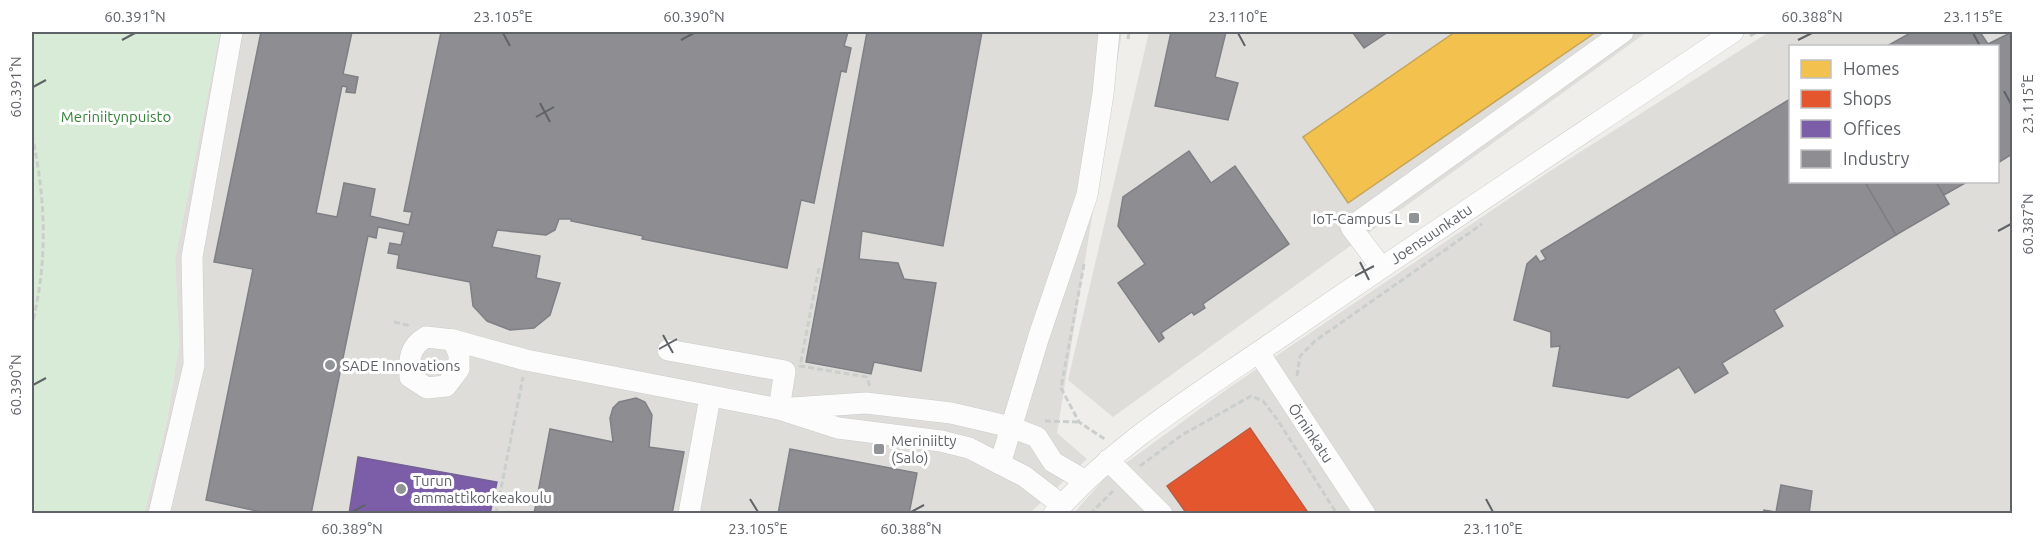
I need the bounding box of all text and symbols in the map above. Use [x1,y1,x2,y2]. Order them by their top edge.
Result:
text: 60.391°N [104,8,166,25]
text: 23.105°E [473,8,533,25]
text: 60.390°N [663,8,725,25]
text: 23.110°E [1208,8,1268,25]
text: 60.388°N [1781,8,1843,25]
text: 23.115°E [1943,8,2003,25]
legend [1789,45,1999,183]
text: 60.391°N [7,56,24,118]
text: Homes [1843,58,1900,78]
text: 23.115°E [2019,74,2036,134]
text: Shops [1843,88,1892,108]
park label: Meriniitynpuisto [61,108,171,125]
text: Offices [1843,118,1901,138]
text: Industry [1843,148,1910,168]
text: 60.387°N [2019,193,2036,255]
street label: Joensuunkatu [1387,200,1475,268]
place label: IoT-Campus L [1312,210,1402,227]
marker: IoT-Campus L [1407,211,1421,225]
text: 60.390°N [7,354,24,416]
place label: SADE Innovations [342,357,460,374]
marker: SADE Innovations [323,358,337,372]
street label: Örninkatu [1285,400,1337,466]
place label: Meriniitty (Salo) [891,432,957,466]
marker: Meriniitty (Salo) [872,442,886,456]
place label: Turun ammattikorkeakoulu [413,472,552,506]
marker: Turun ammattikorkeakoulu [394,482,408,496]
text: 60.389°N [321,520,383,537]
text: 23.105°E [728,520,788,537]
text: 60.388°N [880,520,942,537]
text: 23.110°E [1463,520,1523,537]

